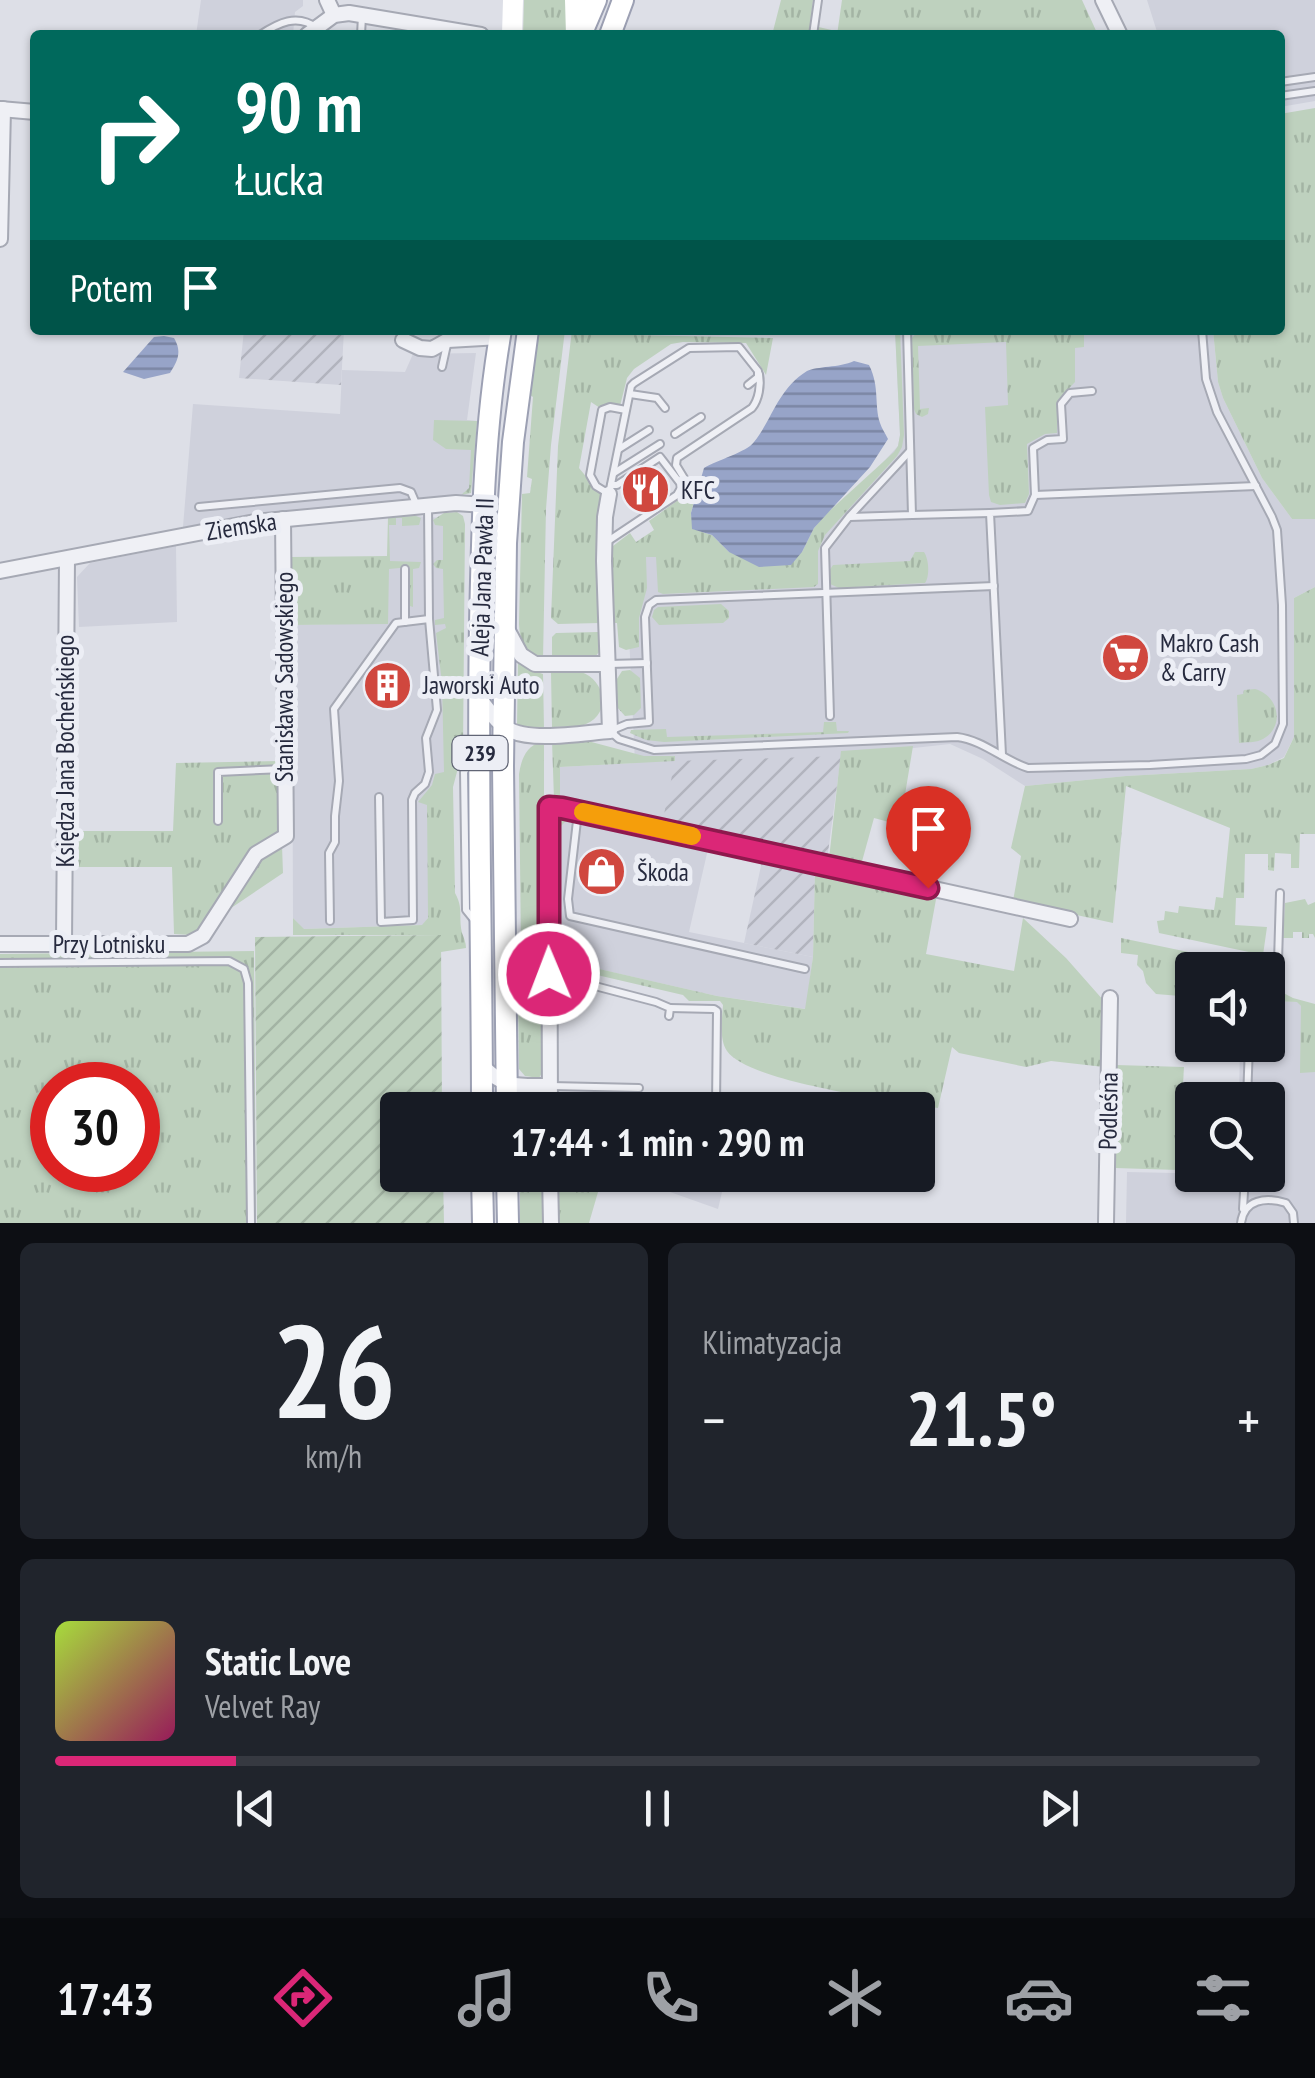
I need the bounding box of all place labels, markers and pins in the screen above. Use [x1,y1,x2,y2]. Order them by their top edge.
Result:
restaurant icon: KFC [620,464,672,516]
place label: KFC [681,474,715,506]
place label: Makro Cash & Carry [1160,627,1259,688]
supermarket icon: Makro Cash & Carry [1099,631,1151,683]
building icon: Jaworski Auto [362,659,414,711]
place label: Jaworski Auto [422,669,540,701]
pin [886,786,971,889]
shop icon: Škoda [576,846,628,898]
place label: Škoda [637,856,689,888]

